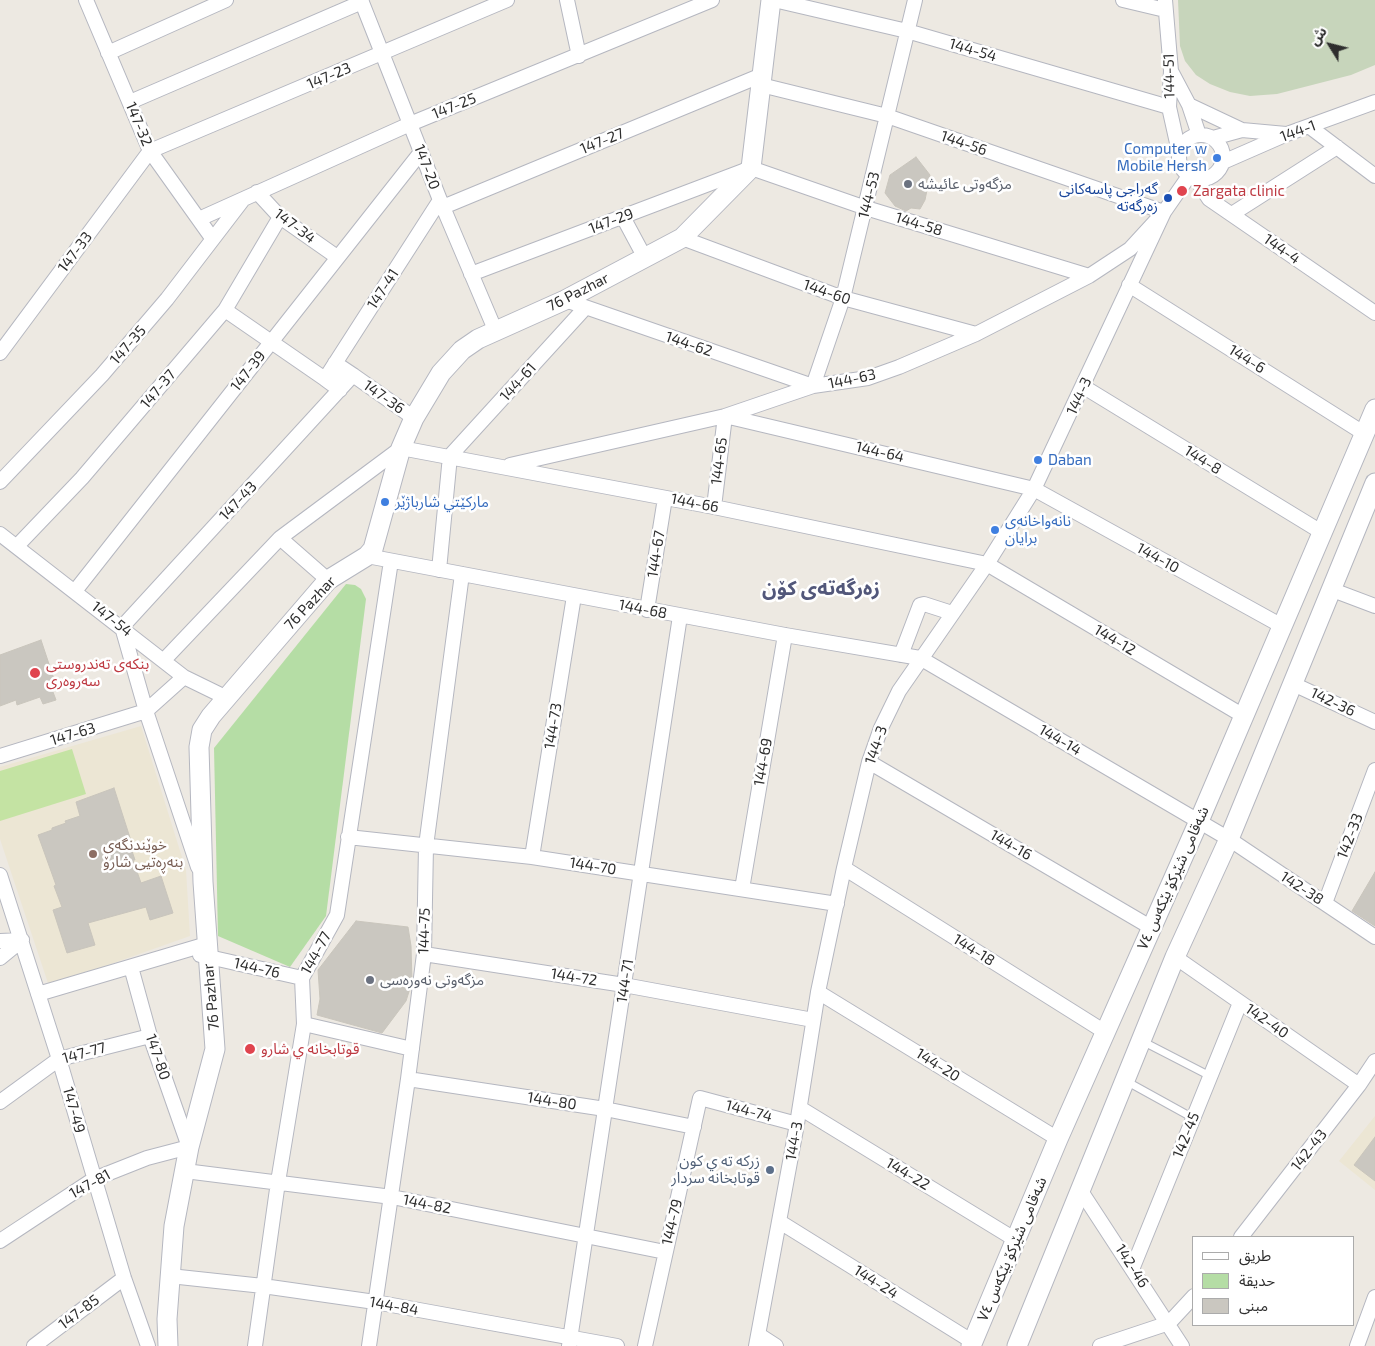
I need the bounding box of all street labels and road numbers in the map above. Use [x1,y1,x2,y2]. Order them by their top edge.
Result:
street label: 144-54 [947,35,999,65]
street label: 144-51 [1160,53,1178,99]
street label: 147-23 [304,59,354,93]
street label: 147-25 [429,89,479,123]
street label: 147-32 [122,99,156,149]
street label: 144-1 [1278,116,1318,146]
street label: 147-27 [578,124,626,158]
street label: 144-56 [938,127,990,159]
street label: 147-20 [410,142,444,192]
street label: 144-53 [855,170,883,220]
street label: 147-29 [586,204,636,238]
street label: 147-34 [271,205,319,247]
street label: 144-58 [893,208,945,240]
street label: 147-33 [54,228,96,276]
street label: 144-4 [1260,230,1304,268]
street label: 147-41 [363,265,403,313]
street label: 76 Pazhar [544,269,612,315]
street label: 144-60 [801,276,853,308]
street label: 147-35 [106,322,150,368]
street label: 144-62 [663,328,715,360]
street label: 144-6 [1225,341,1269,377]
street label: 147-39 [227,347,269,395]
street label: 144-61 [496,359,540,405]
street label: 144-63 [827,365,877,393]
street label: 147-37 [137,366,179,412]
street label: 144-3 [1062,374,1096,418]
street label: 147-36 [360,376,408,418]
street label: 144-65 [707,436,731,486]
street label: 144-64 [854,438,906,466]
street label: 144-8 [1181,442,1225,478]
street label: 147-43 [215,478,261,524]
street label: 144-66 [670,490,720,516]
street label: 144-67 [643,529,669,579]
street label: 144-10 [1134,539,1182,577]
street label: 76 Pazhar [280,572,340,634]
street label: 144-68 [617,596,669,622]
street label: 147-54 [88,598,136,640]
street label: 144-12 [1091,621,1139,659]
street label: 142-36 [1308,684,1358,720]
street label: 144-73 [540,702,566,750]
street label: 147-63 [48,719,98,749]
street label: 144-14 [1036,721,1084,759]
street label: 144-3 [861,723,891,767]
street label: 144-69 [750,737,776,787]
street label: شەقامی شێرکۆ بێکەس ٧٤ [1133,804,1213,952]
street label: 142-33 [1333,811,1367,861]
street label: 144-16 [987,826,1035,864]
street label: 144-70 [568,853,618,879]
street label: 142-38 [1277,867,1327,909]
street label: 144-75 [414,908,434,954]
street label: 144-77 [297,929,335,977]
street label: 144-18 [950,930,998,970]
street label: 144-76 [232,954,282,982]
street label: 144-71 [613,958,637,1004]
street label: 76 Pazhar [199,963,223,1031]
street label: 144-72 [550,964,598,990]
street label: 142-40 [1242,1000,1292,1042]
street label: 147-80 [142,1032,174,1082]
street label: 147-77 [60,1039,108,1067]
street label: 144-20 [913,1044,963,1086]
street label: 147-49 [59,1085,89,1135]
street label: 144-80 [526,1088,578,1114]
street label: 144-74 [724,1096,774,1126]
street label: 142-45 [1169,1110,1203,1160]
street label: 144-3 [782,1120,806,1162]
street label: 142-43 [1287,1126,1331,1174]
street label: 144-22 [883,1154,933,1194]
street label: 147-81 [66,1165,114,1203]
street label: شەقامی شێرکۆ بێکەس ٧٤ [973,1174,1051,1324]
street label: 144-82 [401,1191,453,1217]
street label: 144-79 [658,1197,686,1247]
street label: 142-46 [1111,1241,1153,1291]
street label: 144-24 [851,1261,901,1303]
street label: 147-85 [55,1291,103,1333]
street label: 144-84 [368,1293,420,1319]

